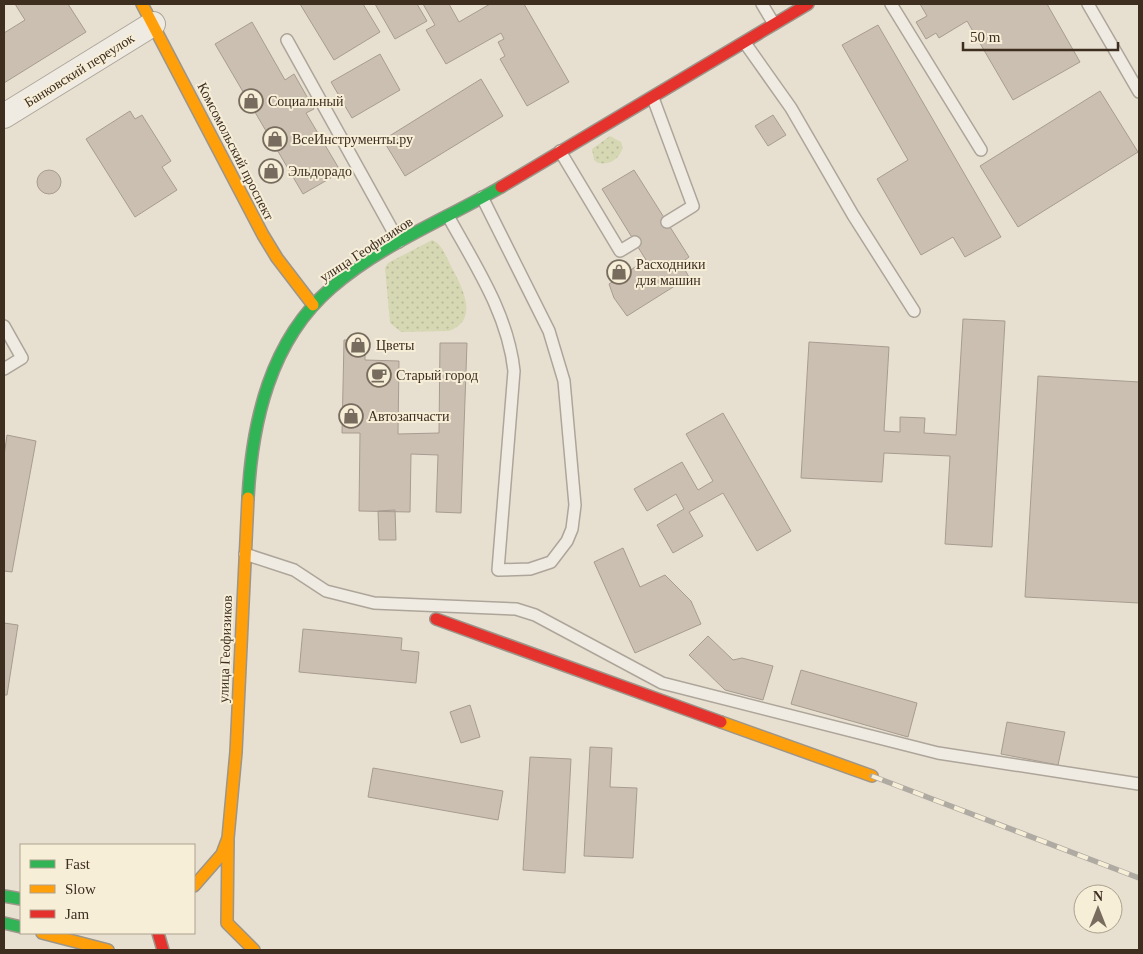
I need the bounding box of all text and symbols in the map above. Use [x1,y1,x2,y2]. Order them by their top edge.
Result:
scale bar [963,20,1118,52]
text: 50 m [970,29,1001,45]
street label: Банковский переулок [22,30,137,110]
street label: Комсомольский проспект [194,80,277,222]
shop icon: Социальный [238,88,264,114]
place label: Социальный [268,94,344,109]
shop icon: ВсеИнструменты.ру [262,126,288,152]
place label: ВсеИнструменты.ру [292,132,413,147]
shop icon: Эльдорадо [258,158,284,184]
place label: Эльдорадо [288,164,352,179]
street label: улица Геофизиков [317,214,416,285]
place label: Расходники для машин [636,257,706,288]
shop icon: Расходники для машин [606,259,632,285]
shop icon: Цветы [345,332,371,358]
place label: Цветы [376,338,415,353]
cafe icon: Старый город [366,362,392,388]
place label: Старый город [396,368,478,383]
shop icon: Автозапчасти [338,403,364,429]
place label: Автозапчасти [368,409,450,424]
street label: улица Геофизиков [216,595,235,703]
legend [20,844,195,934]
text: Fast [65,856,91,872]
text: Slow [65,881,96,897]
north arrow [1073,884,1123,934]
text: N [1093,889,1103,904]
text: Jam [65,906,89,922]

